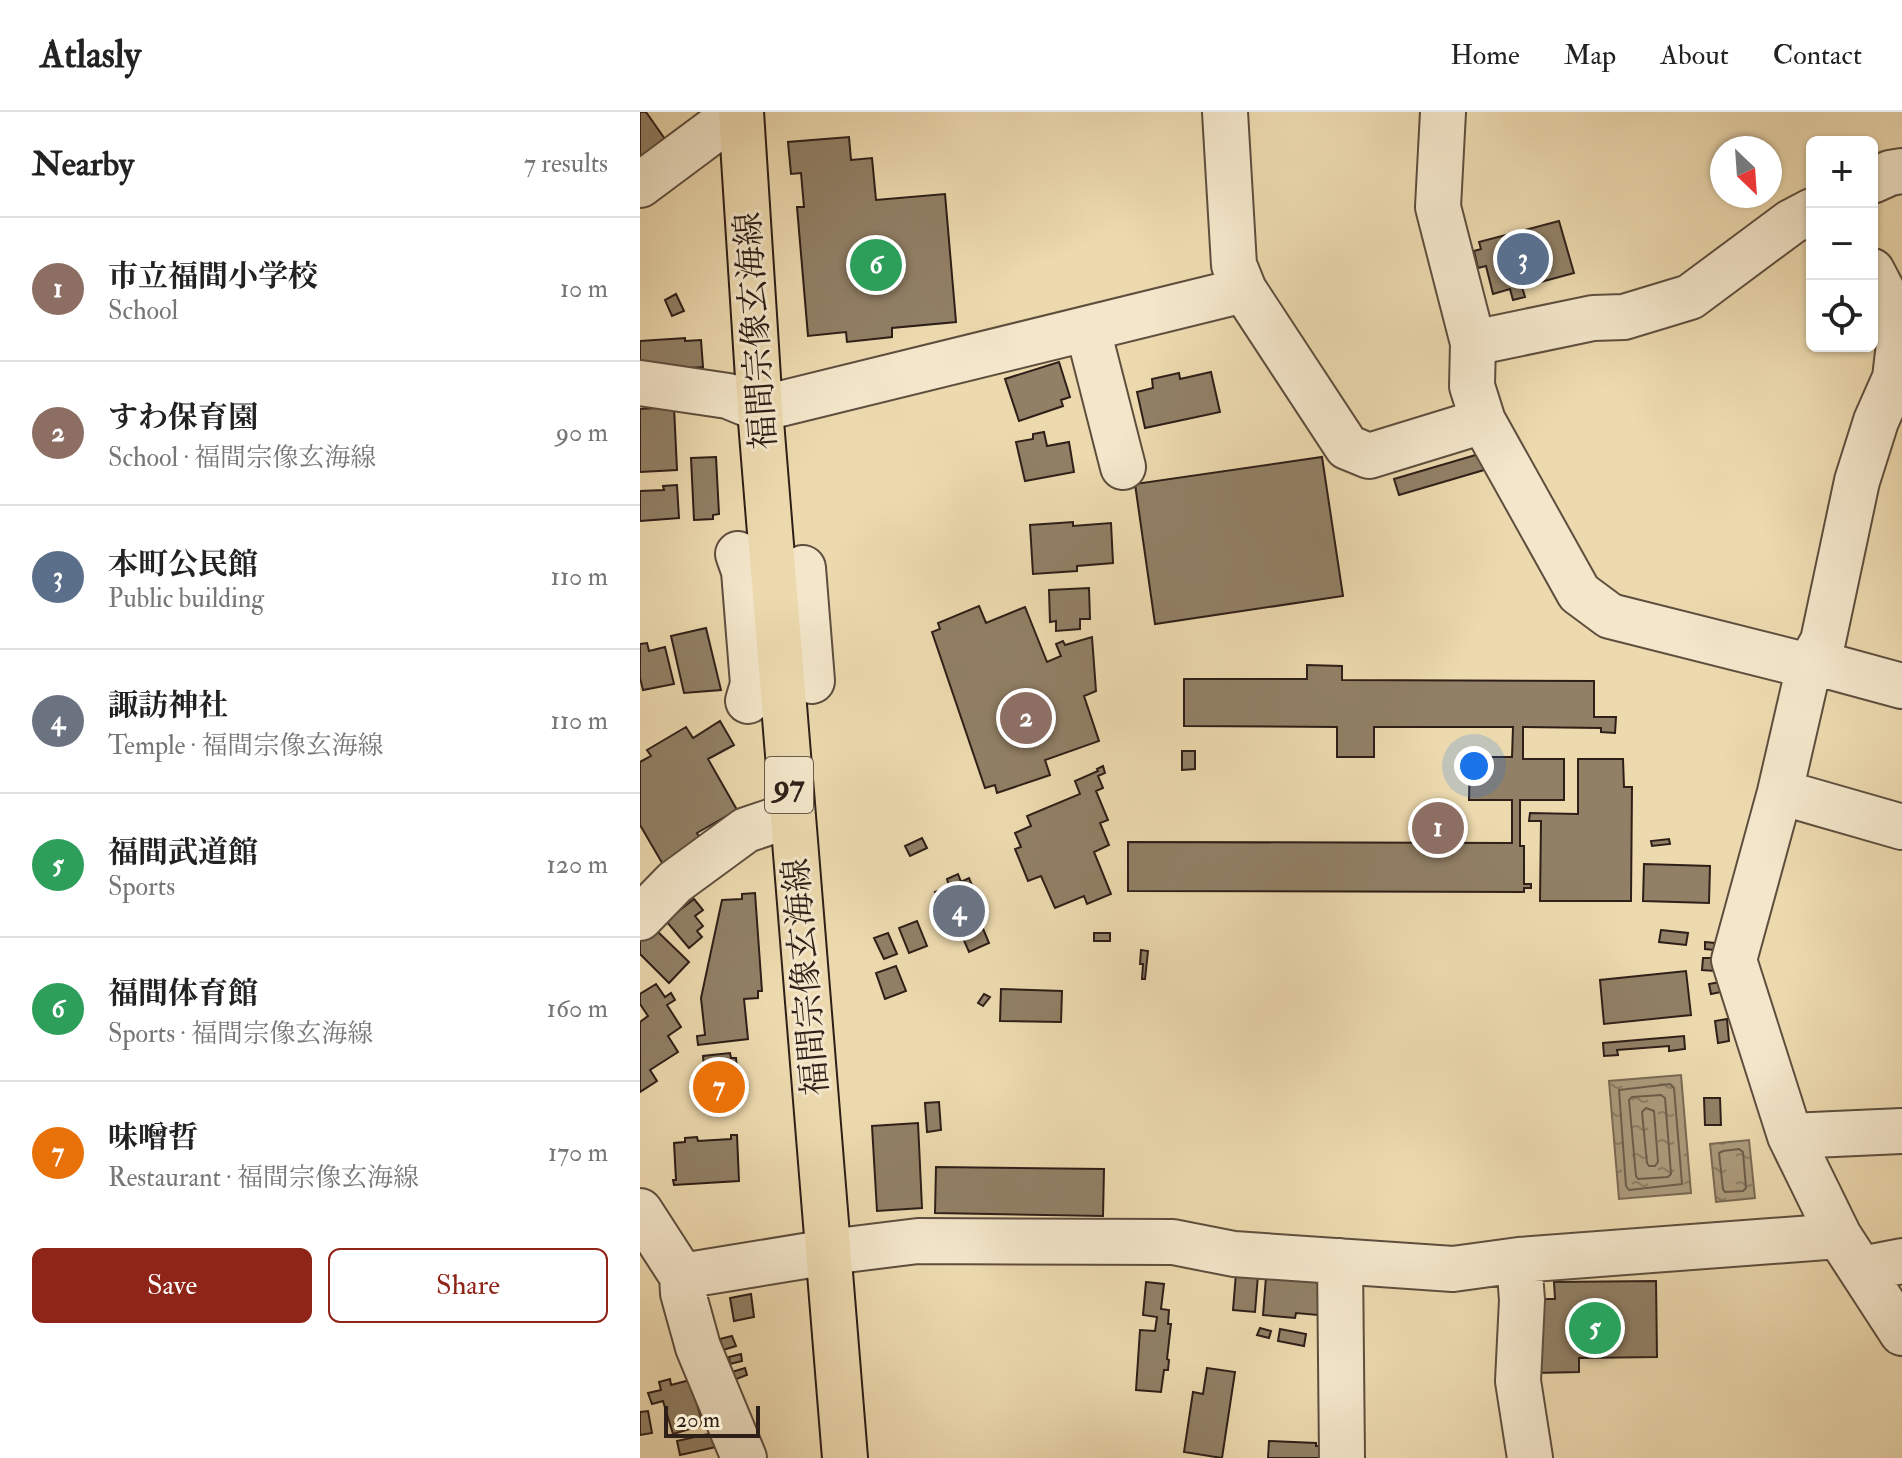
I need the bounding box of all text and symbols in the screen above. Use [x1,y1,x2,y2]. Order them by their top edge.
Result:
text: Atlasly [40,31,141,79]
text: Home [1450,38,1520,73]
text: Map [1564,38,1616,73]
text: About [1660,38,1729,73]
text: Contact [1773,38,1862,73]
north arrow [1710,136,1782,208]
map controls [1806,136,1878,352]
button: + [1806,136,1878,208]
text: Nearby [32,143,134,186]
text: 7 results [524,148,608,180]
button: − [1806,208,1878,280]
street label: 福間宗像玄海線 [727,211,786,451]
pin: 3 [1497,229,1549,289]
pin: 6 [850,235,902,295]
text: 市立福間小学校 [108,258,318,295]
text: 1 [53,273,63,305]
text: 10 m [560,273,608,305]
button: locate [1806,280,1878,352]
text: School [108,295,178,327]
text: すわ保育園 [108,399,258,436]
text: 2 [51,417,65,449]
text: 90 m [556,417,608,449]
text: School · 福間宗像玄海線 [108,442,376,474]
text: 本町公民館 [108,546,258,583]
text: 3 [53,561,63,593]
text: 110 m [551,561,608,593]
text: Public building [108,583,264,615]
text: 諏訪神社 [108,687,228,724]
pin: 2 [1000,688,1052,748]
text: 4 [51,705,65,737]
text: 110 m [551,705,608,737]
text: Temple · 福間宗像玄海線 [108,730,383,762]
your location [1454,746,1494,786]
road number: 97 [765,757,813,813]
pin: 1 [1412,798,1464,858]
text: 福間武道館 [108,834,258,871]
text: 5 [52,849,64,881]
text: 120 m [547,849,608,881]
street label: 福間宗像玄海線 [775,856,838,1097]
text: Sports [108,871,175,903]
pin: 4 [933,881,985,941]
text: 福間体育館 [108,975,258,1012]
text: 6 [51,993,65,1025]
text: 160 m [547,993,608,1025]
text: Sports · 福間宗像玄海線 [108,1018,373,1050]
pin: 7 [693,1057,745,1117]
text: 味噌哲 [108,1119,198,1156]
text: 7 [52,1137,64,1169]
text: 170 m [548,1137,608,1169]
text: Restaurant · 福間宗像玄海線 [108,1162,419,1194]
button: Save [32,1248,312,1323]
button: Share [328,1248,608,1323]
pin: 5 [1569,1298,1621,1358]
scale bar [664,1402,760,1438]
text: 20 m [676,1406,720,1434]

